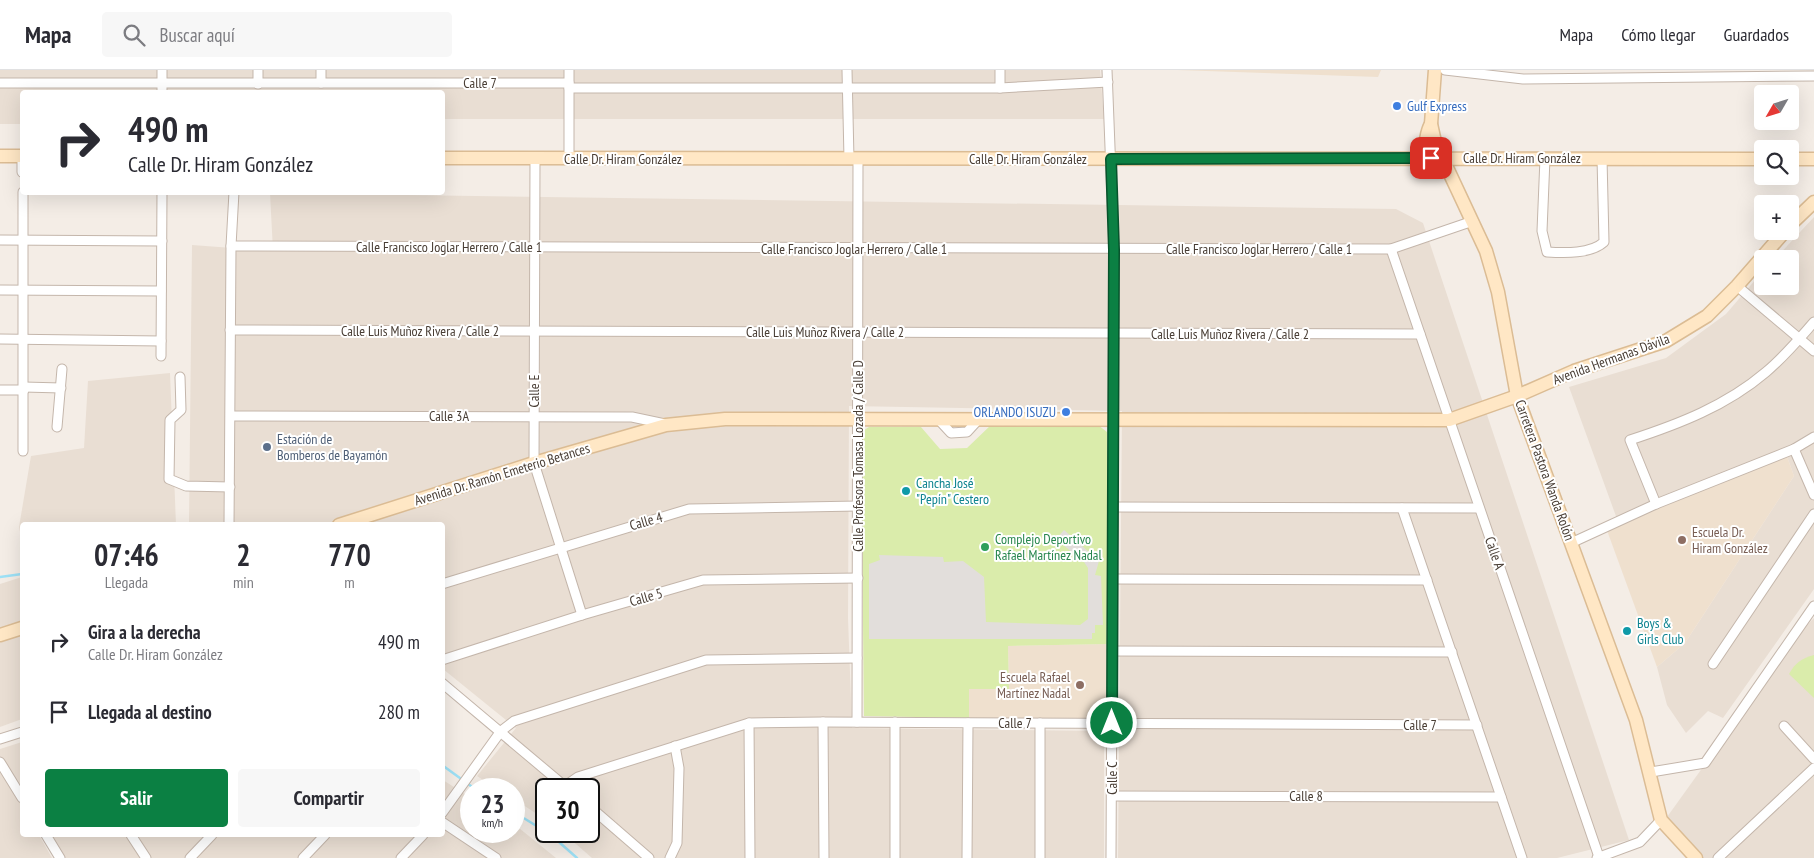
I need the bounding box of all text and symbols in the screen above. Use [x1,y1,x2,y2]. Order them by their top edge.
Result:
search box [102,12,452,57]
text: Mapa [25,19,72,50]
icon: search [120,21,148,49]
text: Buscar aquí [160,23,235,47]
text: Mapa [1559,23,1593,46]
text: Cómo llegar [1621,23,1696,46]
text: Guardados [1724,23,1789,46]
street label: Calle 7 [463,74,497,92]
north arrow [1754,85,1799,130]
map controls [1754,85,1799,295]
place label: Gulf Express [1407,97,1467,115]
marker: Gulf Express [1391,100,1403,112]
text: 490 m [128,106,209,152]
icon: right [45,110,110,175]
pin [1410,137,1452,179]
button: search [1754,140,1799,185]
icon: arrive [1417,144,1445,172]
street label: Calle Dr. Hiram González [1463,149,1581,167]
text: Calle Dr. Hiram González [128,150,313,178]
street label: Calle Dr. Hiram González [564,150,682,168]
street label: Calle Dr. Hiram González [969,150,1087,168]
button: + [1754,195,1799,240]
street label: Calle Francisco Joglar Herrero / Calle 1 [356,238,542,256]
street label: Calle Francisco Joglar Herrero / Calle 1 [761,240,947,258]
street label: Calle Francisco Joglar Herrero / Calle 1 [1166,240,1352,258]
button: − [1754,250,1799,295]
street label: Calle Luis Muñoz Rivera / Calle 2 [341,322,499,340]
street label: Calle Luis Muñoz Rivera / Calle 2 [746,323,904,341]
street label: Calle Luis Muñoz Rivera / Calle 2 [1151,325,1309,343]
street label: Avenida Hermanas Dávila [1550,330,1672,388]
street label: Calle Profesora Tomasa Lozada / Calle D [849,360,867,552]
street label: Calle E [525,374,543,408]
street label: Carretera Pastora Wanda Rolón [1511,397,1579,543]
place label: ORLANDO ISUZU [974,403,1056,421]
marker: ORLANDO ISUZU [1060,406,1072,418]
street label: Calle 3A [429,407,469,425]
place label: Estación de Bomberos de Bayamón [277,430,387,464]
street label: Avenida Dr. Ramón Emeterio Betances [412,439,592,509]
marker: Estación de Bomberos de Bayamón [261,441,273,453]
place label: Cancha José "Pepín" Cestero [916,474,989,508]
marker: Cancha José "Pepín" Cestero [900,485,912,497]
street label: Calle 4 [627,508,665,534]
place label: Escuela Dr. Hiram González [1692,523,1768,557]
place label: Complejo Deportivo Rafael Martínez Nadal [995,530,1102,564]
street label: Calle A [1481,534,1509,572]
marker: Escuela Dr. Hiram González [1676,534,1688,546]
text: 07:46 [94,535,159,574]
text: 2 [236,535,251,574]
text: 770 [328,535,371,574]
marker: Complejo Deportivo Rafael Martínez Nadal [979,541,991,553]
text: Llegada [105,572,148,592]
text: min [233,572,254,592]
text: m [344,572,355,592]
street label: Calle 5 [627,584,665,610]
place label: Boys & Girls Club [1637,614,1684,648]
text: Gira a la derecha [88,620,201,644]
marker: Boys & Girls Club [1621,625,1633,637]
icon: right [45,628,73,656]
text: 490 m [378,630,420,654]
text: Calle Dr. Hiram González [88,644,223,664]
place label: Escuela Rafael Martínez Nadal [997,668,1071,702]
marker: Escuela Rafael Martínez Nadal [1074,679,1086,691]
position arrow [1085,696,1137,748]
icon: arrive [45,698,73,726]
text: Llegada al destino [88,700,212,724]
text: 280 m [378,700,420,724]
street label: Calle 7 [998,714,1032,732]
street label: Calle 7 [1403,716,1437,734]
street label: Calle C [1103,761,1121,795]
button: Salir [45,769,228,827]
button: Compartir [238,769,420,827]
speed limit sign: 30 [535,778,600,843]
street label: Calle 8 [1289,787,1323,805]
text: 23 [481,788,504,820]
text: km/h [482,815,503,830]

